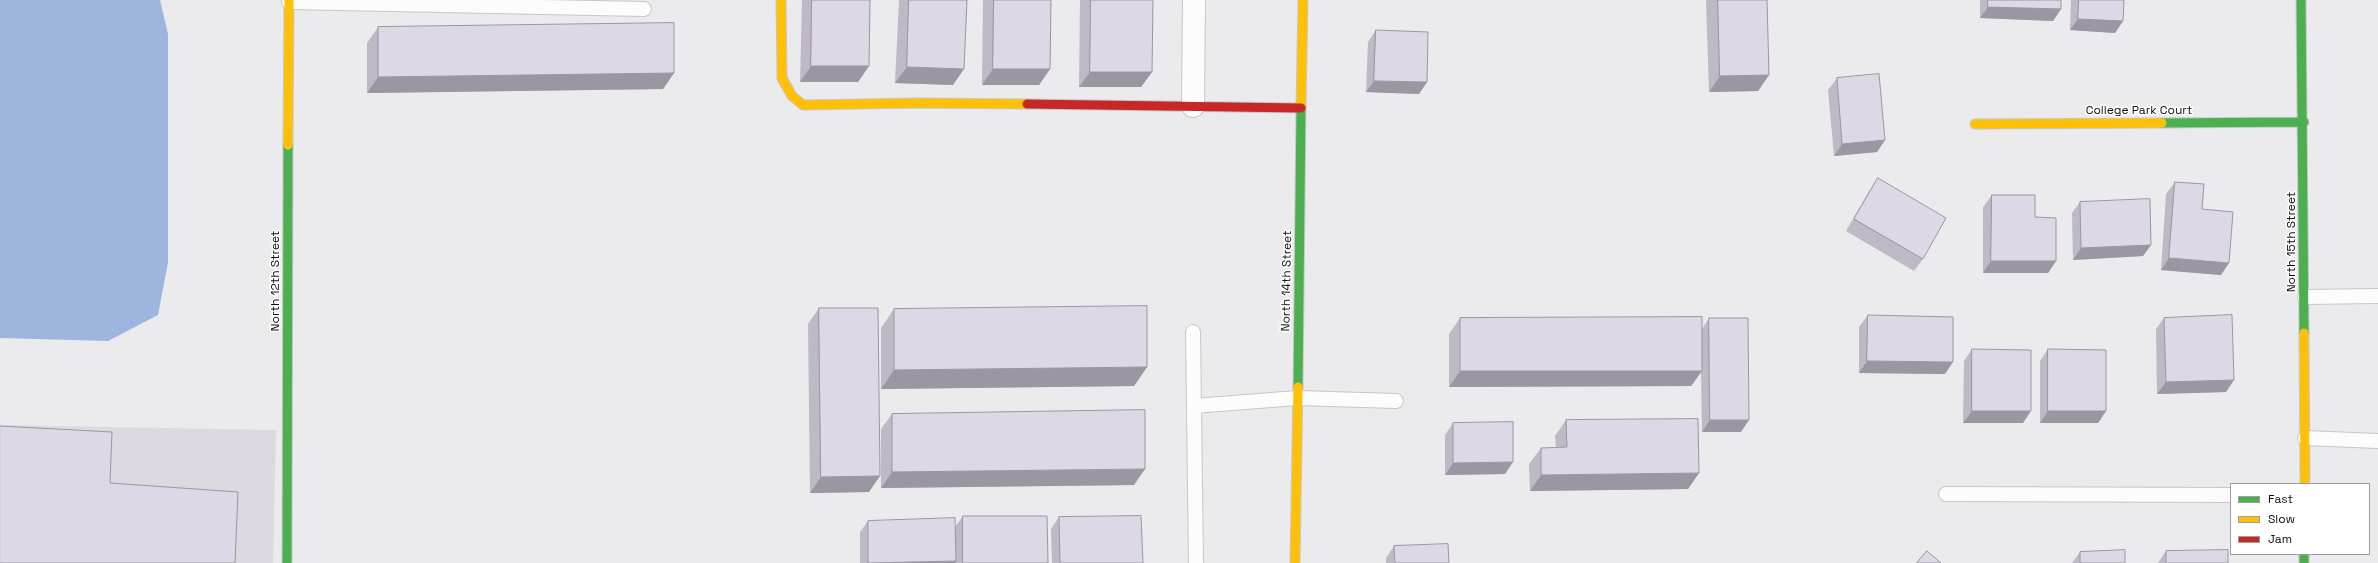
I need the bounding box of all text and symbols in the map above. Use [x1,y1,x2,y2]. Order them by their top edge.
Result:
street label: College Park Court [2086,104,2192,118]
street label: North 15th Street [2285,192,2299,292]
street label: North 14th Street [1279,230,1295,332]
street label: North 12th Street [269,231,283,331]
legend [2230,483,2370,555]
text: Fast [2268,491,2293,507]
text: Slow [2268,511,2295,527]
text: Jam [2268,531,2292,547]

